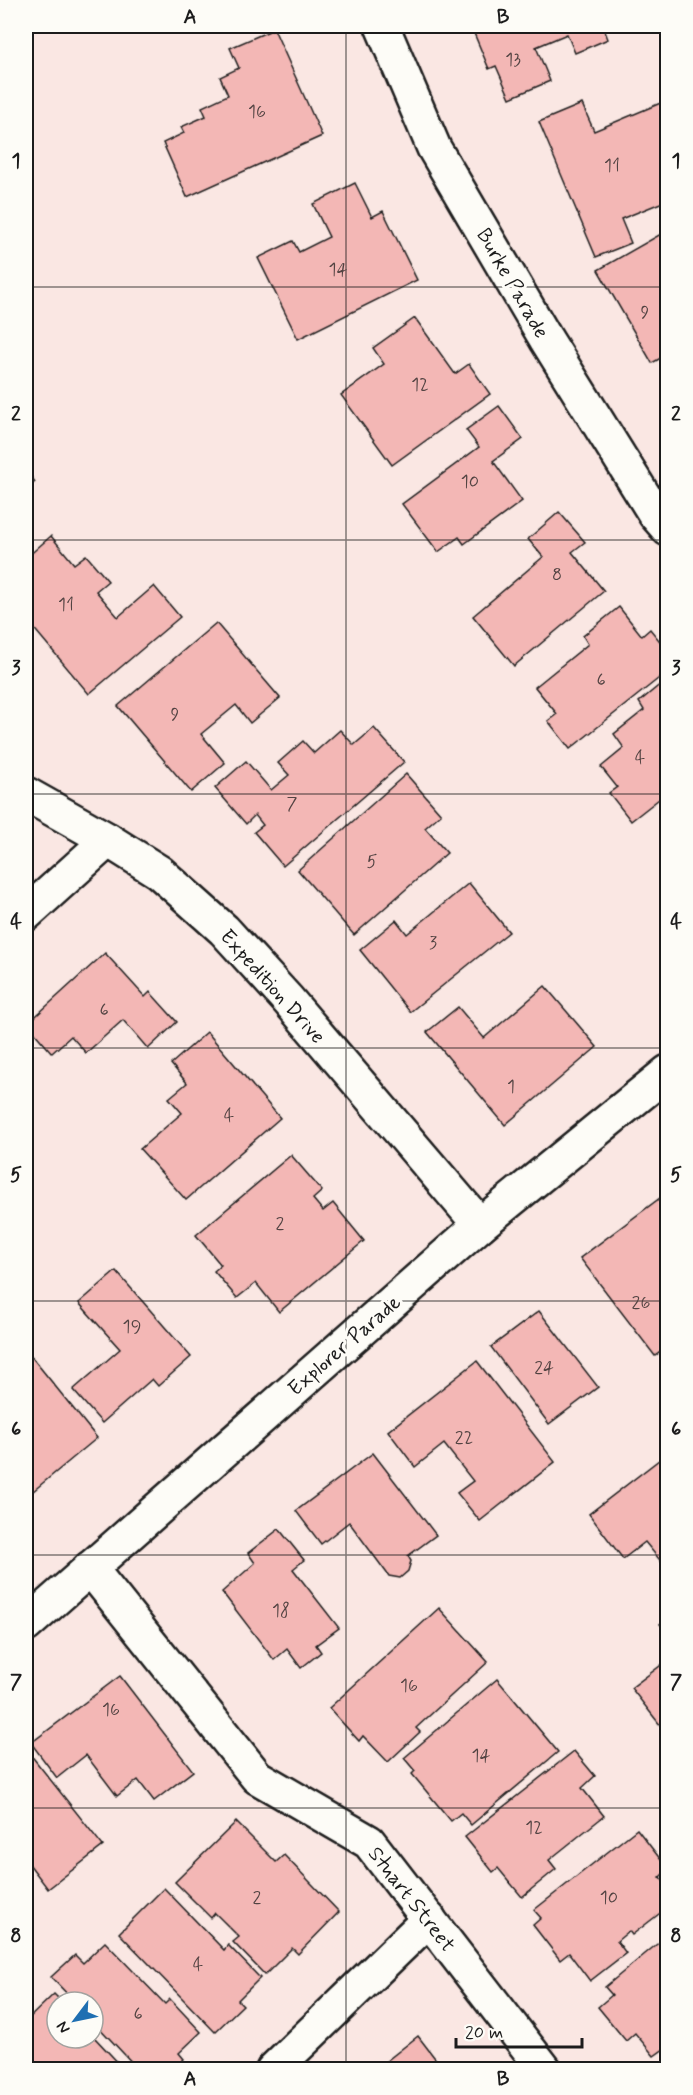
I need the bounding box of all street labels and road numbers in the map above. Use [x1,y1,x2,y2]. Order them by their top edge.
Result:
street label: Burke Parade [469,223,555,344]
street label: Expedition Drive [213,923,331,1050]
street label: Explorer Parade [282,1289,407,1403]
street label: Stuart Street [361,1841,461,1958]

